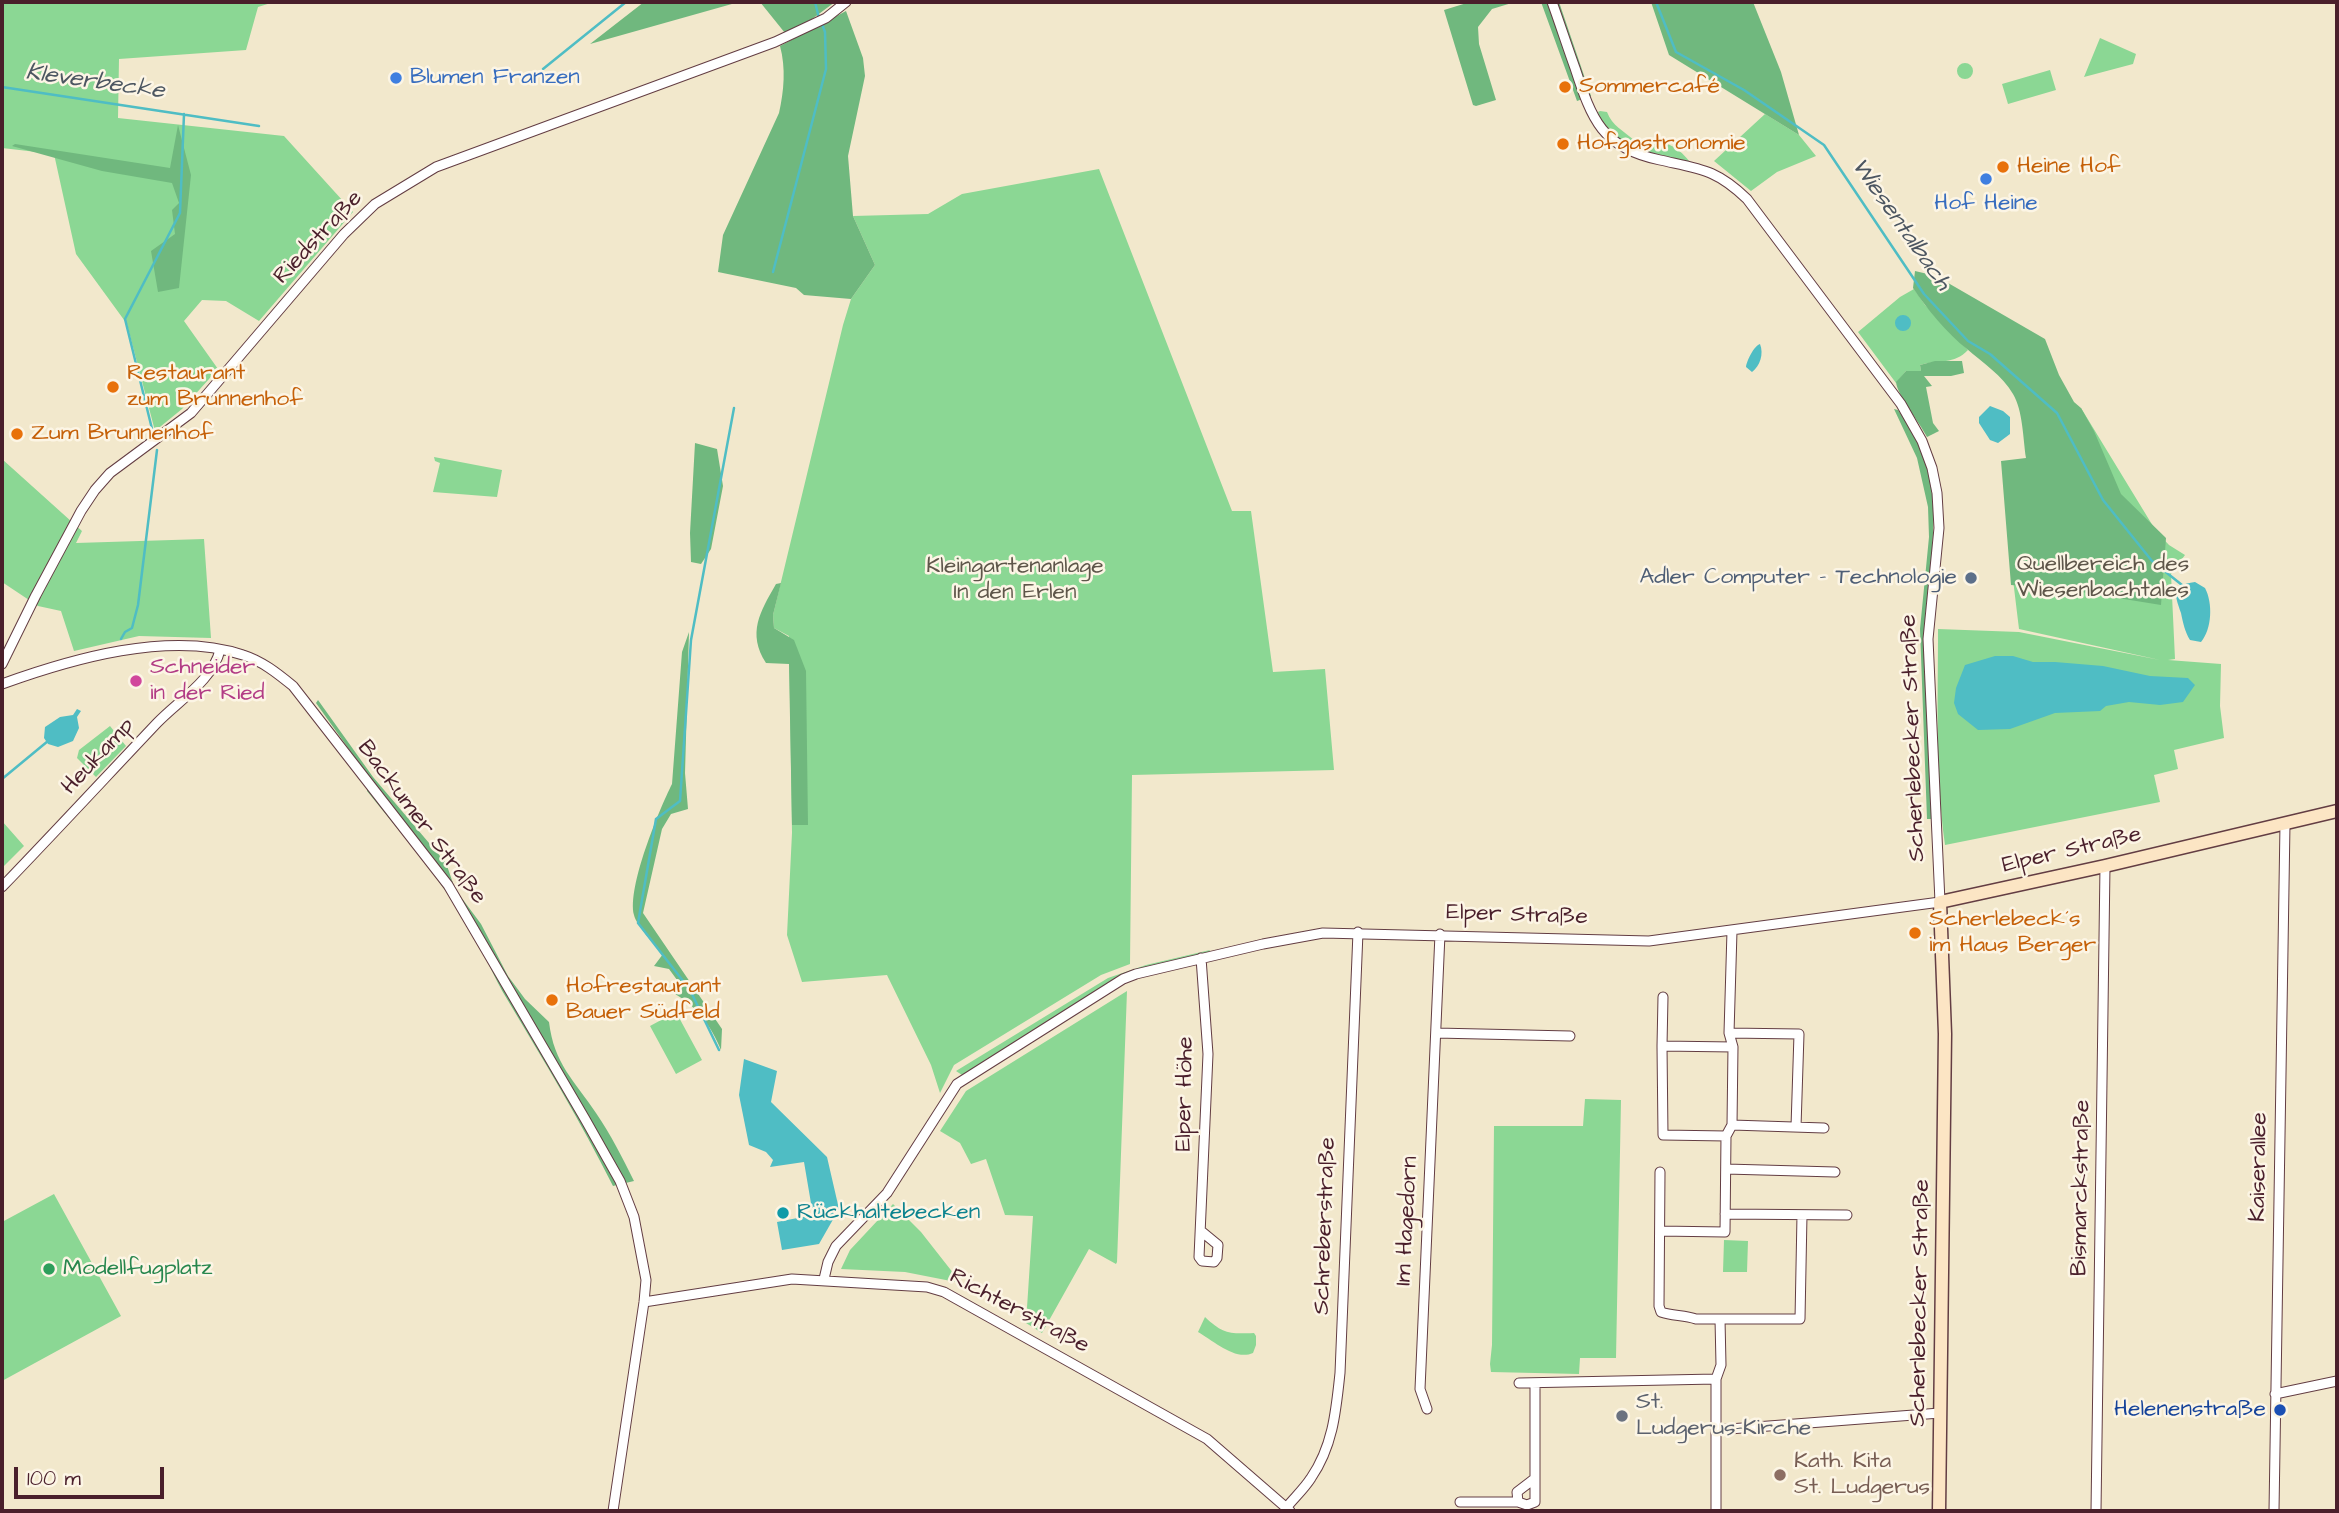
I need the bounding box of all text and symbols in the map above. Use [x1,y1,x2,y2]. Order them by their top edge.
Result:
water label: Kleverbecke [24,59,166,107]
place label: Blumen Franzen [410,64,580,92]
marker: Blumen Franzen [388,70,404,86]
place label: Sommercafé [1579,73,1720,101]
marker: Sommercafé [1557,79,1573,95]
place label: Hofgastronomie [1577,130,1746,158]
marker: Hofgastronomie [1555,136,1571,152]
water label: Wiesentalbach [1844,153,1956,297]
place label: Heine Hof [2017,153,2121,181]
marker: Heine Hof [1995,159,2011,175]
marker: Hof Heine [1978,171,1994,187]
street label: Riedstraße [269,185,369,291]
place label: Hof Heine [1934,190,2038,218]
place label: Restaurant zum Brunnenhof [127,360,303,414]
marker: Restaurant zum Brunnenhof [105,379,121,395]
place label: Zum Brunnenhof [31,420,213,448]
marker: Zum Brunnenhof [9,426,25,442]
park label: Quellbereich des Wiesenbachtales [2017,551,2189,605]
park label: Kleingartenanlage In den Erlen [926,553,1104,607]
place label: Adler Computer - Technologie [1639,564,1957,592]
marker: Adler Computer - Technologie [1963,570,1979,586]
street label: Scherlebecker Straße [1896,614,1932,862]
place label: Schneider in der Ried [150,654,264,708]
marker: Schneider in der Ried [128,673,144,689]
street label: Heukamp [57,713,141,801]
street label: Backumer Straße [350,736,492,910]
street label: Elper Straße [2000,822,2144,880]
street label: Elper Straße [1446,900,1588,932]
place label: Scherlebeck´s im Haus Berger [1929,906,2096,960]
marker: Scherlebeck´s im Haus Berger [1907,925,1923,941]
place label: Hofrestaurant Bauer Südfeld [566,973,721,1027]
marker: Hofrestaurant Bauer Südfeld [544,992,560,1008]
street label: Elper Höhe [1171,1036,1201,1152]
street label: Bismarckstraße [2067,1100,2097,1276]
street label: Kaiserallee [2245,1112,2275,1222]
street label: Schreberstraße [1309,1137,1343,1315]
street label: Im Hagedorn [1391,1156,1425,1286]
street label: Scherlebecker Straße [1905,1179,1937,1427]
place label: Rückhaltebecken [797,1199,980,1227]
marker: Rückhaltebecken [775,1205,791,1221]
place label: Modellfugplatz [63,1255,212,1283]
marker: Modellfugplatz [41,1261,57,1277]
street label: Richterstraße [944,1264,1094,1360]
place label: St. Ludgerus-Kirche [1636,1389,1811,1443]
place label: Helenenstraße [2114,1396,2266,1424]
marker: Helenenstraße [2272,1402,2288,1418]
marker: St. Ludgerus-Kirche [1614,1408,1630,1424]
place label: Kath. Kita St. Ludgerus [1794,1448,1930,1502]
scale bar [18,1454,168,1498]
text: 100 m [27,1464,81,1493]
marker: Kath. Kita St. Ludgerus [1772,1467,1788,1483]

